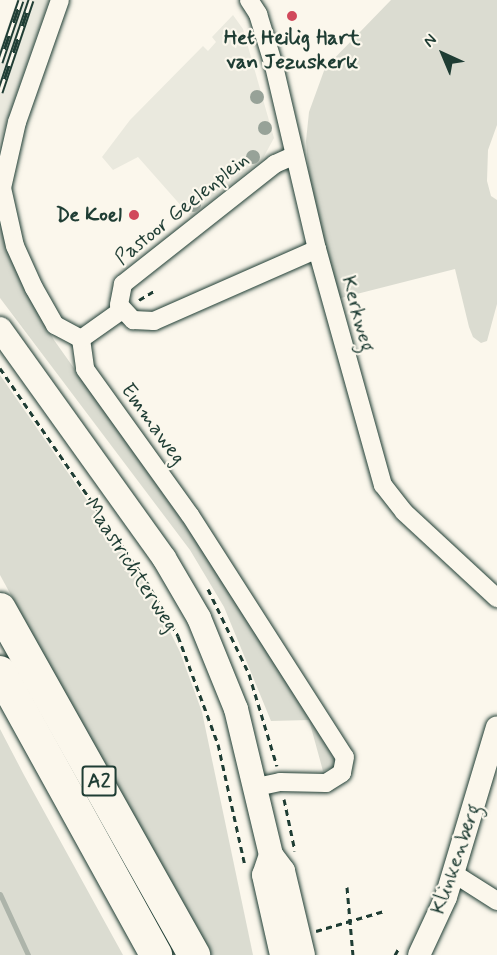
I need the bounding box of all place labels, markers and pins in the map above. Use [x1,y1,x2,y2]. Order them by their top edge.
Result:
marker: Het Heilig Hart van Jezuskerk [285,9,299,23]
place label: Het Heilig Hart van Jezuskerk [224,25,360,75]
place label: De Koel [54,202,122,228]
marker: De Koel [127,208,141,222]

